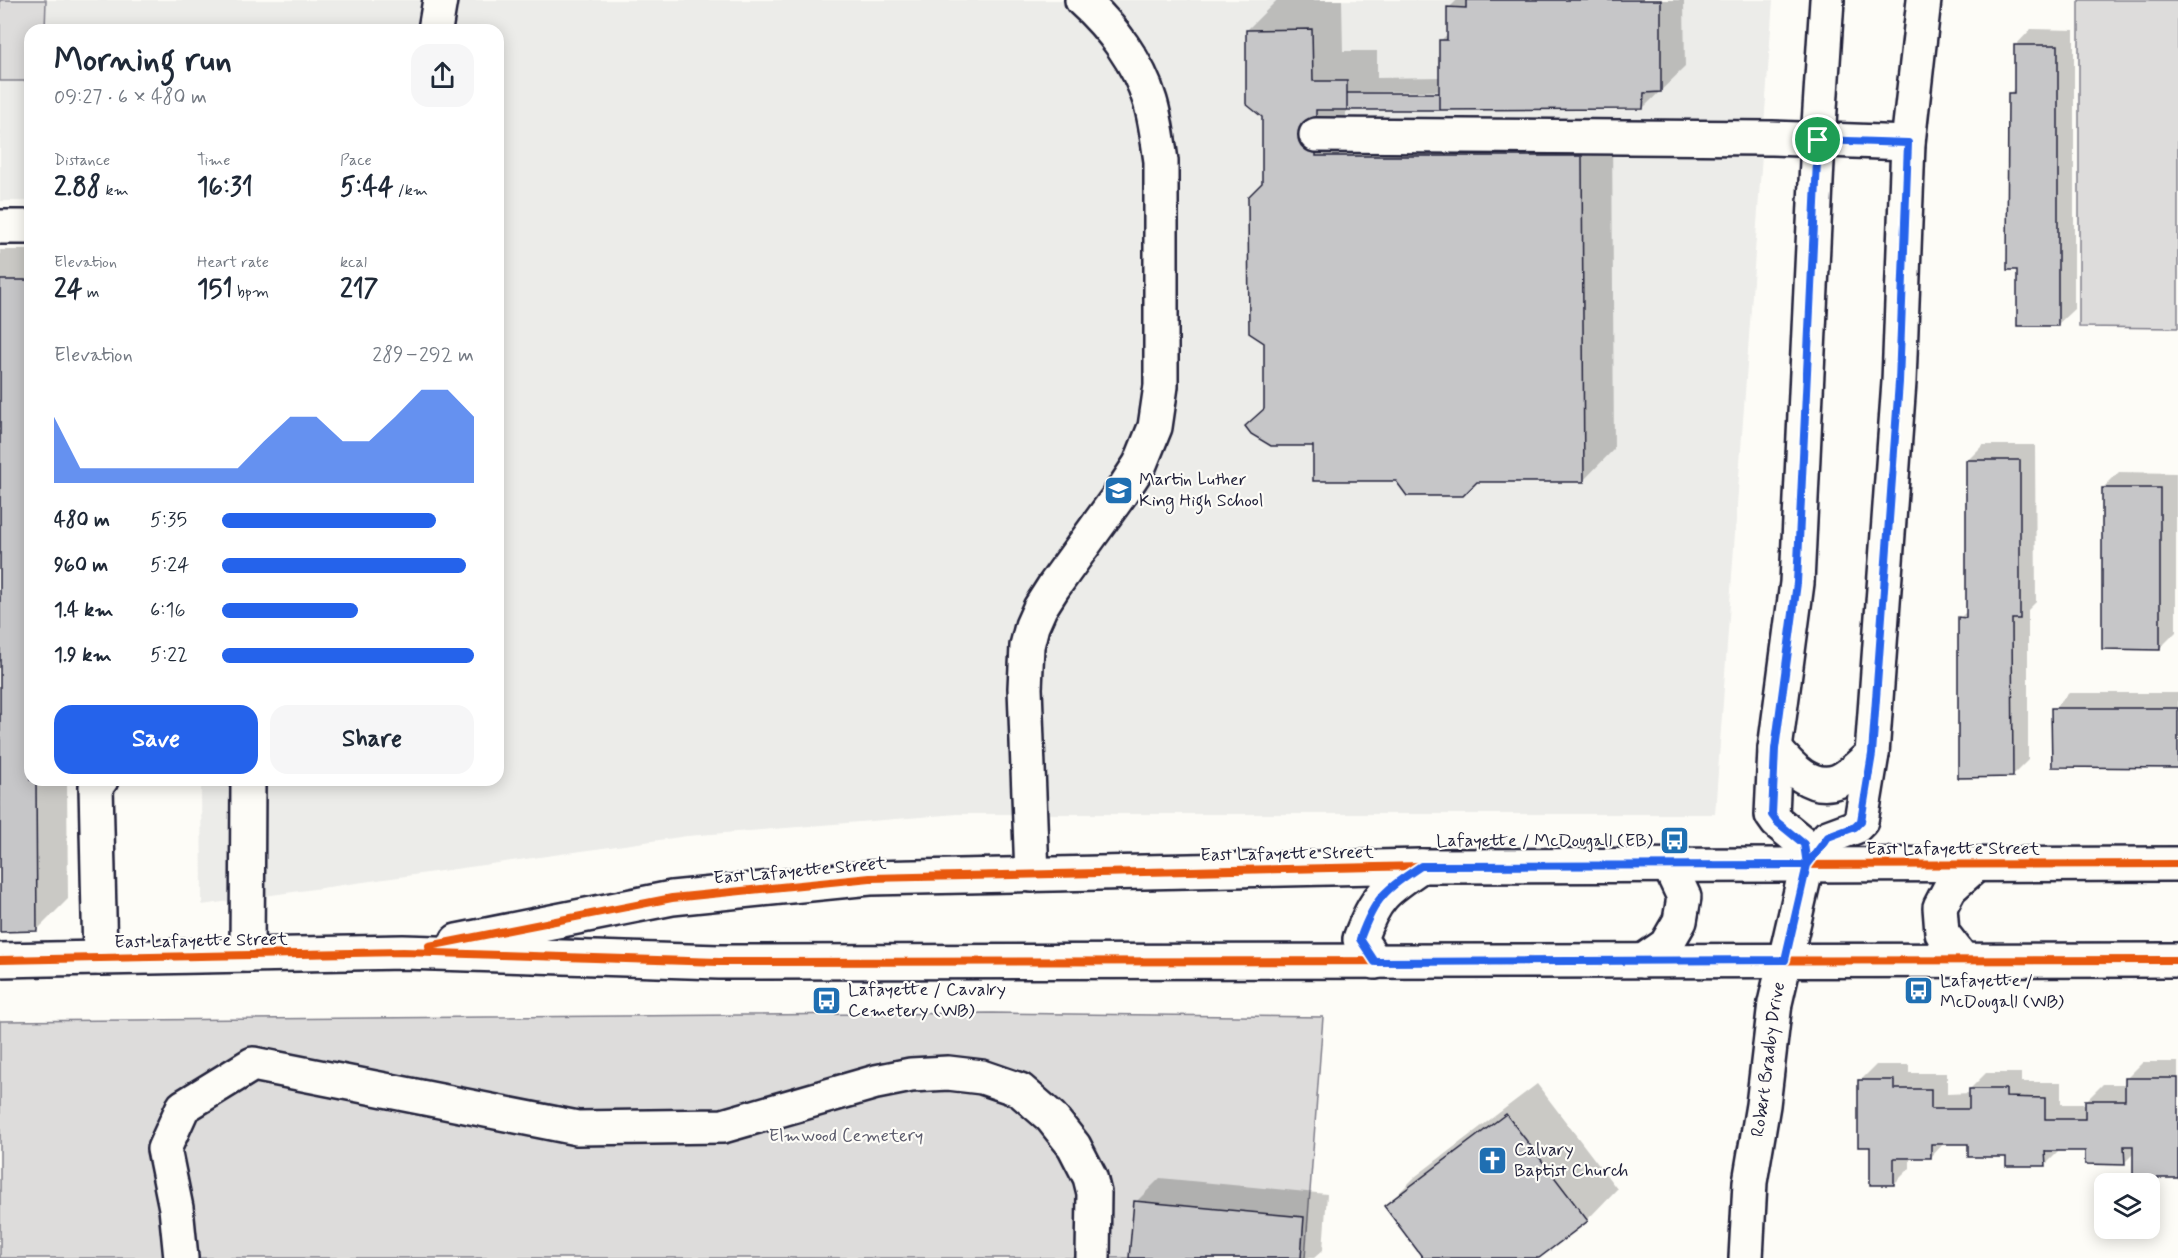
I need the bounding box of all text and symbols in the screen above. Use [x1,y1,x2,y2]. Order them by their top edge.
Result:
text: Morning run [54,39,232,83]
button: share [411,44,474,107]
text: 09:27 · 6 × 480 m [54,84,207,111]
pin [1792,114,1843,165]
icon: arrive [1801,123,1834,156]
text: Distance [54,150,110,171]
text: Time [197,150,231,171]
text: Pace [340,150,372,171]
text: 2.88 [54,171,101,205]
text: 16:31 [197,171,253,205]
text: 5:44 [340,171,393,205]
text: km [101,180,129,201]
text: /km [393,180,428,201]
text: Elevation [54,252,117,273]
text: Heart rate [197,252,269,273]
text: kcal [340,252,367,273]
text: 24 [54,273,83,307]
text: 151 [197,273,233,307]
text: 217 [340,273,378,307]
text: m [83,282,100,303]
text: bpm [233,282,269,303]
text: Elevation [54,342,133,369]
text: 289–292 m [372,342,474,369]
place label: Martin Luther King High School [1139,468,1263,515]
school or university icon: Martin Luther King High School [1102,474,1134,506]
text: 480 m [54,507,110,534]
text: 5:35 [150,507,187,534]
text: 960 m [54,552,108,579]
text: 5:24 [150,552,189,579]
text: 1.4 km [54,597,113,624]
text: 6:16 [150,597,186,624]
text: 1.9 km [54,642,112,669]
text: 5:22 [150,642,188,669]
button: Save [54,705,258,774]
button: Share [270,705,474,774]
bus stop icon: Lafayette / McDougall (EB) [1658,825,1690,857]
place label: Lafayette / McDougall (EB) [1436,829,1654,853]
street label: East Lafayette Street [1866,837,2040,861]
street label: East Lafayette Street [1200,840,1374,868]
street label: East Lafayette Street [713,851,888,891]
street label: East Lafayette Street [114,927,288,955]
place label: Lafayette / McDougall (WB) [1940,969,2065,1014]
bus stop icon: Lafayette / McDougall (WB) [1903,975,1935,1007]
place label: Lafayette / Cavalry Cemetery (WB) [848,978,1006,1023]
street label: Robert Bradby Drive [1746,980,1791,1139]
bus stop icon: Lafayette / Cavalry Cemetery (WB) [811,984,843,1016]
park label: Elmwood Cemetery [769,1124,923,1148]
place label: Calvary Baptist Church [1514,1138,1628,1183]
church icon: Calvary Baptist Church [1477,1144,1509,1176]
map controls [2094,1173,2160,1239]
button: layers [2094,1173,2160,1239]

